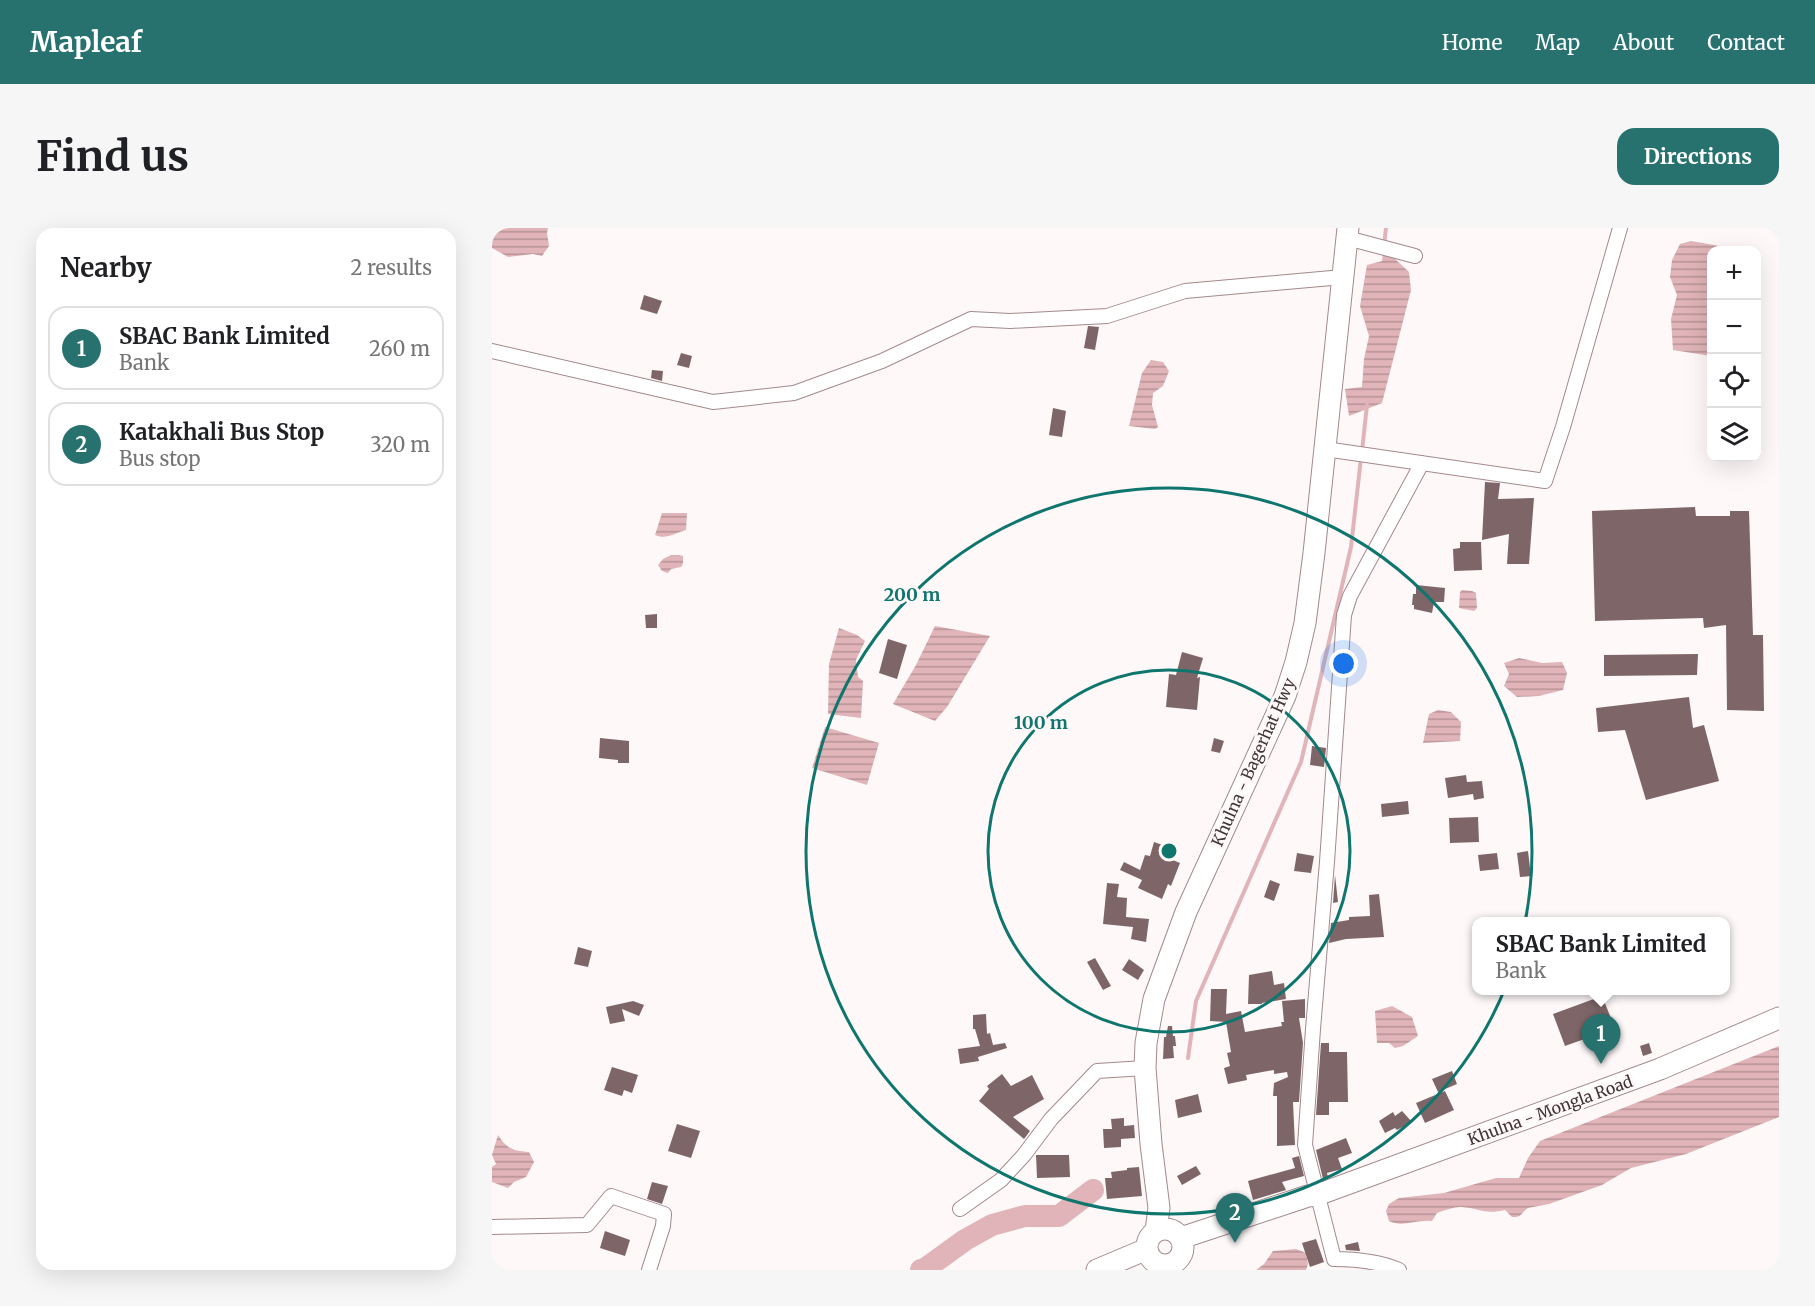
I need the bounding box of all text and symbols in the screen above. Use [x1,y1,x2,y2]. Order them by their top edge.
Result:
text: Mapleaf [30,24,142,60]
text: Home [1442,29,1502,56]
text: Map [1535,29,1580,56]
text: About [1613,29,1674,56]
text: Contact [1707,29,1785,56]
button: Directions [1617,128,1779,185]
text: Find us [36,130,189,182]
map controls [1707,246,1761,462]
button: + [1707,246,1761,300]
text: Nearby [60,251,152,284]
text: 2 results [350,255,432,280]
button: − [1707,300,1761,354]
text: SBAC Bank Limited [119,322,330,350]
text: 1 [77,336,86,361]
text: 260 m [369,336,430,361]
text: Bank [119,350,170,375]
button: locate [1707,354,1761,408]
button: layers [1707,408,1761,462]
text: Katakhali Bus Stop [119,418,324,446]
text: 2 [76,432,87,457]
text: 320 m [370,432,430,457]
text: Bus stop [119,446,201,471]
text: 200 m [884,583,940,606]
your location [1329,649,1358,678]
street label: Khulna - Bagerhat Hwy [1207,674,1299,849]
text: 100 m [1014,711,1068,734]
centre of rings [1159,841,1179,861]
popup [1472,917,1730,995]
text: SBAC Bank Limited [1496,930,1706,958]
text: Bank [1496,958,1546,983]
pin: 1 [1582,1014,1620,1064]
street label: Khulna - Mongla Road [1465,1071,1636,1149]
pin: 2 [1216,1194,1254,1243]

